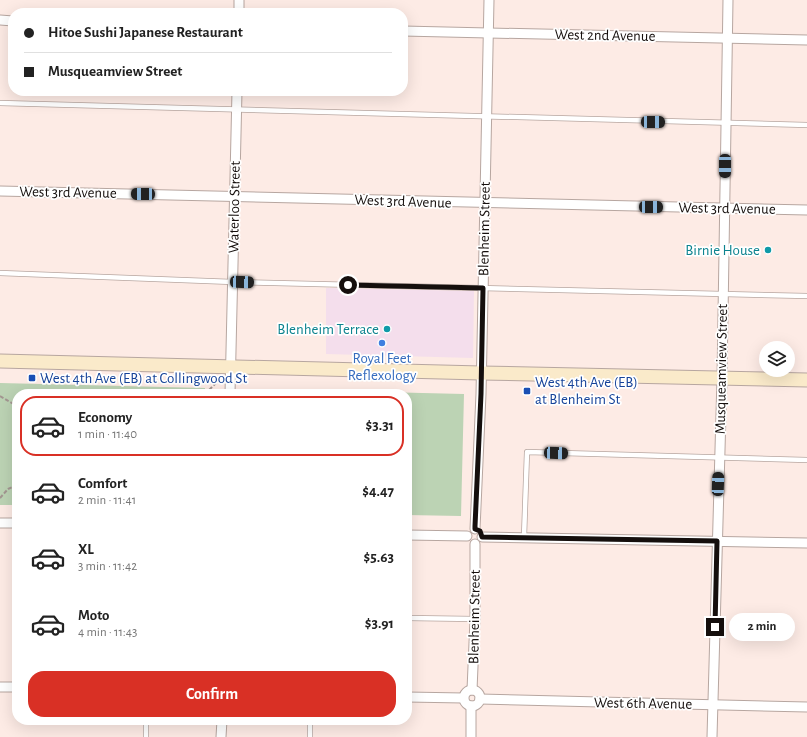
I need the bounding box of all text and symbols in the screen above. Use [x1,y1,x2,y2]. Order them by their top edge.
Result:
text: Hitoe Sushi Japanese Restaurant [48,25,243,40]
street label: West 2nd Avenue [554,27,656,44]
text: Musqueamview Street [48,64,182,79]
car [641,116,665,128]
car [719,154,731,178]
street label: Waterloo Street [226,161,243,253]
street label: Blenheim Street [476,181,493,276]
street label: West 3rd Avenue [19,184,117,201]
car [131,188,155,200]
street label: West 3rd Avenue [354,192,452,211]
street label: West 3rd Avenue [678,200,776,217]
car [639,201,663,213]
place label: Birnie House [685,243,760,258]
marker: Birnie House [763,245,773,255]
car [230,276,254,288]
route start [339,276,357,294]
street label: Musqueamview Street [713,304,730,434]
place label: Blenheim Terrace [277,322,379,337]
marker: Blenheim Terrace [382,324,392,334]
marker: Royal Feet Reflexology [377,338,387,348]
map controls [759,341,795,377]
button: layers [759,341,795,377]
place label: Royal Feet Reflexology [348,351,417,383]
place label: West 4th Ave (EB) at Collingwood St [40,371,247,386]
marker: West 4th Ave (EB) at Collingwood St [27,373,37,383]
place label: West 4th Ave (EB) at Blenheim St [535,375,638,407]
marker: West 4th Ave (EB) at Blenheim St [522,386,532,396]
icon: car [30,408,66,444]
text: Economy [78,410,132,425]
text: $3.31 [365,418,394,433]
text: 1 min · 11:40 [78,428,137,441]
car [544,447,568,459]
car [712,472,724,496]
icon: car [30,474,66,510]
text: Comfort [78,476,127,491]
text: $4.47 [362,484,394,499]
text: 2 min · 11:41 [78,494,136,507]
icon: car [30,540,66,576]
text: XL [78,542,94,557]
text: $5.63 [364,550,394,565]
text: 3 min · 11:42 [78,560,137,573]
street label: Blenheim Street [466,569,483,664]
icon: car [30,606,66,642]
text: Moto [78,608,110,623]
callout: 2 min [729,613,795,641]
text: $3.91 [365,616,394,631]
route end [706,618,724,636]
text: 2 min [748,620,776,633]
text: 4 min · 11:43 [78,626,137,639]
button: Confirm [28,671,396,717]
street label: West 6th Avenue [594,695,692,712]

